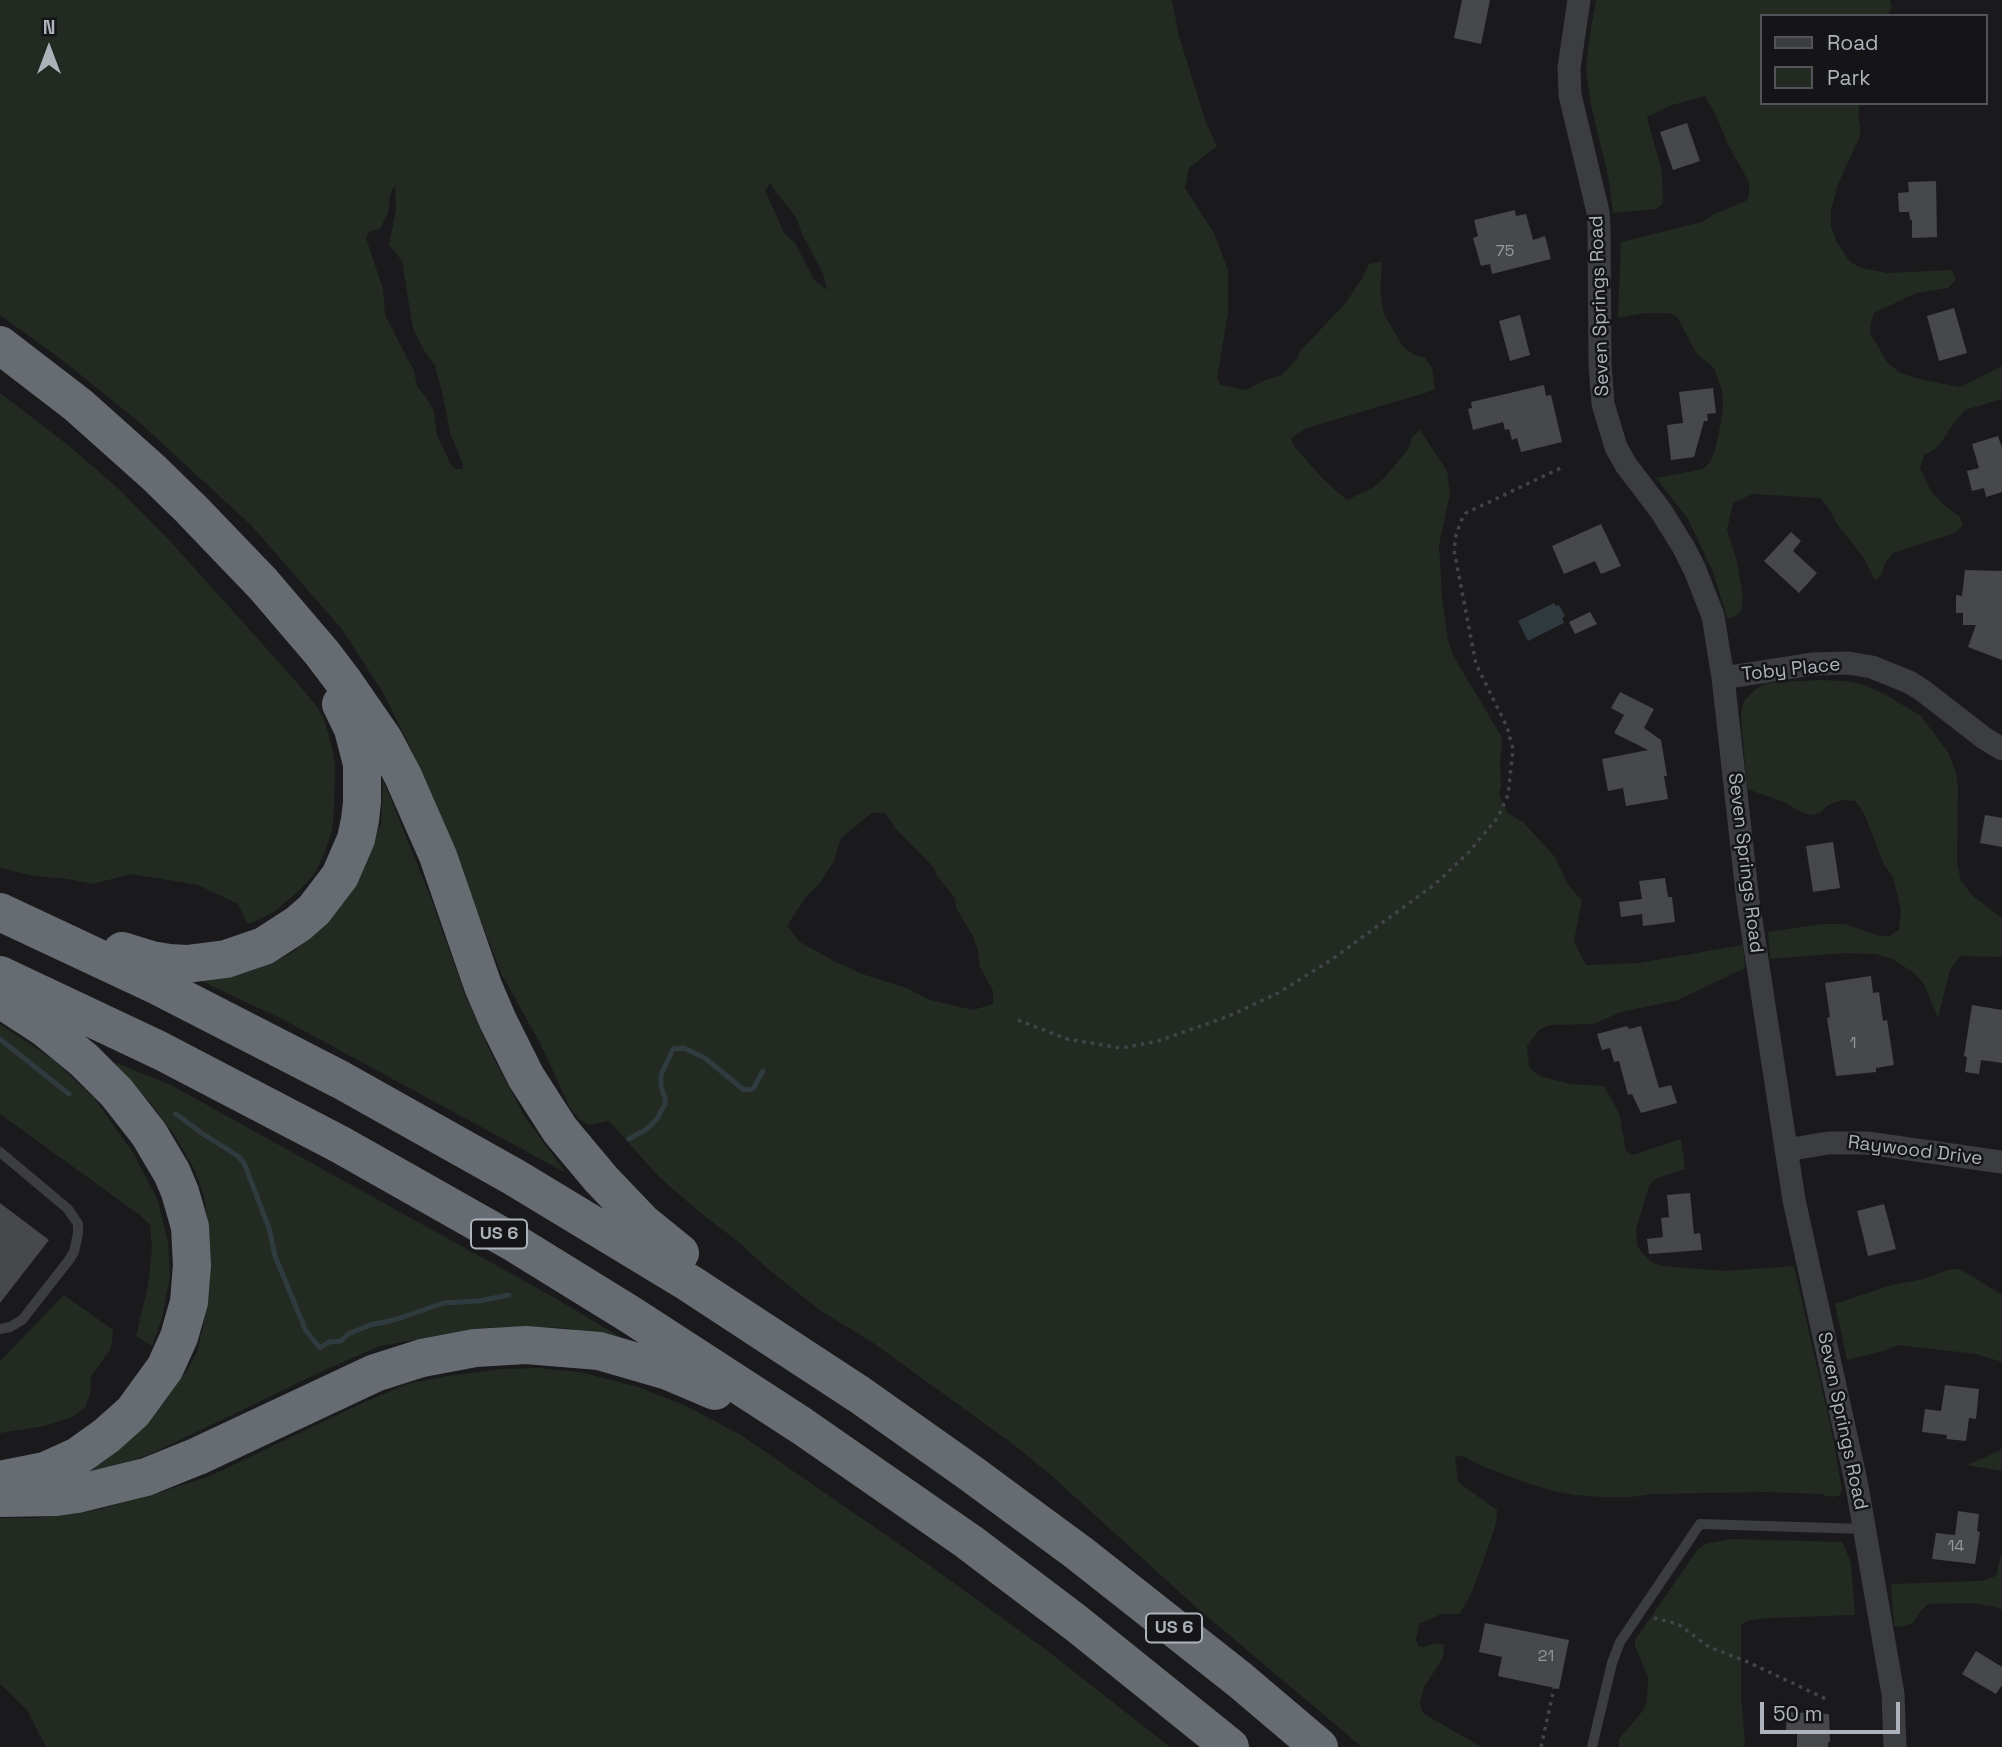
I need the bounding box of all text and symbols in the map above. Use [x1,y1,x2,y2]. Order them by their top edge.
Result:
north arrow [14,14,84,84]
legend [1760,14,1988,105]
text: N [43,15,55,40]
text: Road [1827,29,1879,56]
text: Park [1827,64,1871,91]
street label: Seven Springs Road [1585,215,1615,397]
house number: 75 [1496,242,1514,262]
street label: Toby Place [1741,653,1841,687]
street label: Seven Springs Road [1723,772,1767,954]
house number: 1 [1850,1034,1856,1054]
street label: Raywood Drive [1846,1131,1984,1171]
road number: US 6 [471,1219,527,1248]
street label: Seven Springs Road [1812,1330,1872,1512]
house number: 14 [1948,1537,1964,1557]
road number: US 6 [1146,1614,1202,1643]
house number: 21 [1538,1647,1554,1667]
scale bar [1764,1688,1904,1732]
text: 50 m [1773,1700,1823,1727]

